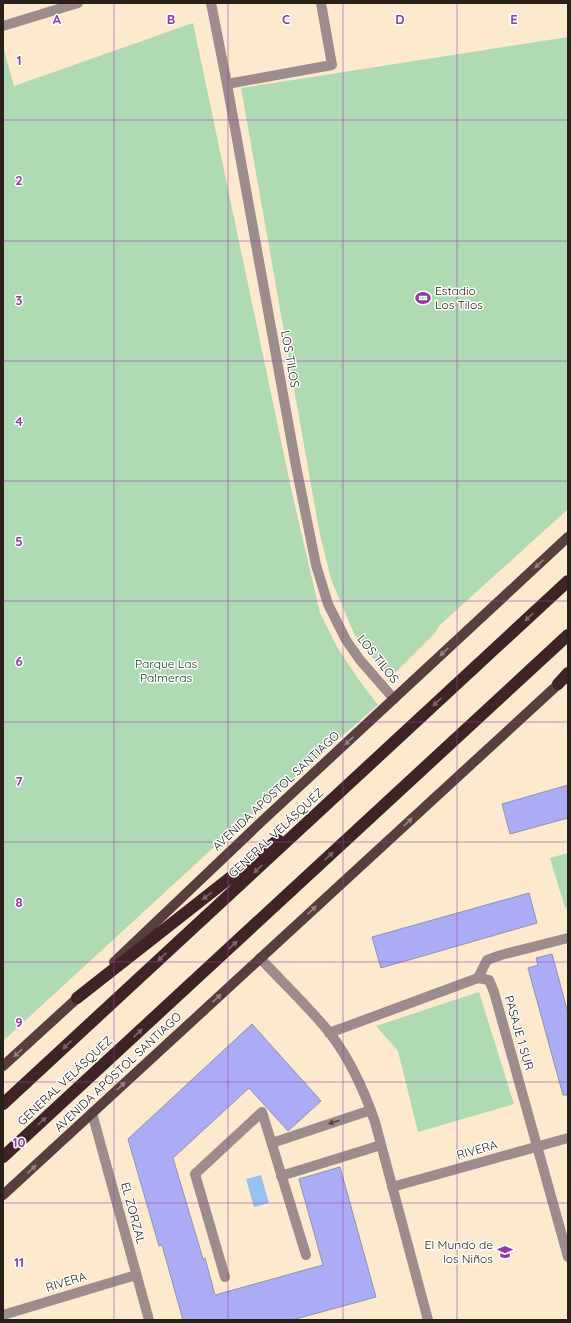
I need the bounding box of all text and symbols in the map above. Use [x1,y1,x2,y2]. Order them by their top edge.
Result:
text: A [53,11,62,27]
text: B [167,11,175,27]
text: C [282,11,290,27]
text: D [395,11,405,27]
text: E [510,11,518,27]
text: 1 [16,52,22,68]
text: 2 [15,172,23,188]
place label: Estadio Los Tilos [435,283,483,312]
sports icon: Estadio Los Tilos [414,289,432,307]
text: 3 [16,292,23,308]
street label: LOS TILOS [278,329,303,389]
text: 4 [15,413,23,429]
text: 5 [15,533,23,549]
one-way arrow [534,559,545,568]
one-way arrow [524,613,534,622]
street label: LOS TILOS [354,631,403,686]
one-way arrow [439,647,449,657]
text: 6 [15,653,23,669]
park label: Parque Las Palmeras [135,656,197,685]
one-way arrow [432,698,442,707]
street label: AVENIDA APÓSTOL SANTIAGO [209,728,342,853]
one-way arrow [344,736,354,745]
text: 7 [15,773,23,789]
street label: GENERAL VELÁSQUEZ [225,785,326,880]
one-way arrow [403,817,413,827]
one-way arrow [324,852,334,861]
one-way arrow [253,864,263,873]
one-way arrow [202,891,213,900]
text: 8 [15,894,23,910]
one-way arrow [308,906,317,915]
one-way arrow [228,940,238,949]
one-way arrow [157,952,167,961]
one-way arrow [212,993,222,1003]
street label: PASAJE 1 SUR [502,994,537,1072]
street label: AVENIDA APÓSTOL SANTIAGO [51,1009,184,1134]
text: 9 [15,1014,23,1030]
one-way arrow [133,1028,143,1038]
street label: GENERAL VELÁSQUEZ [14,1033,115,1128]
one-way arrow [62,1040,72,1050]
one-way arrow [12,1048,23,1057]
one-way arrow [116,1081,126,1091]
one-way arrow [37,1116,47,1126]
one-way arrow [327,1120,339,1126]
text: 10 [12,1134,26,1150]
street label: RIVERA [455,1137,499,1162]
one-way arrow [27,1165,36,1174]
street label: EL ZORZAL [118,1180,149,1246]
place label: El Mundo de los Niños [425,1237,493,1266]
school or university icon: El Mundo de los Niños [496,1243,514,1261]
text: 11 [14,1254,24,1270]
street label: RIVERA [44,1268,88,1295]

